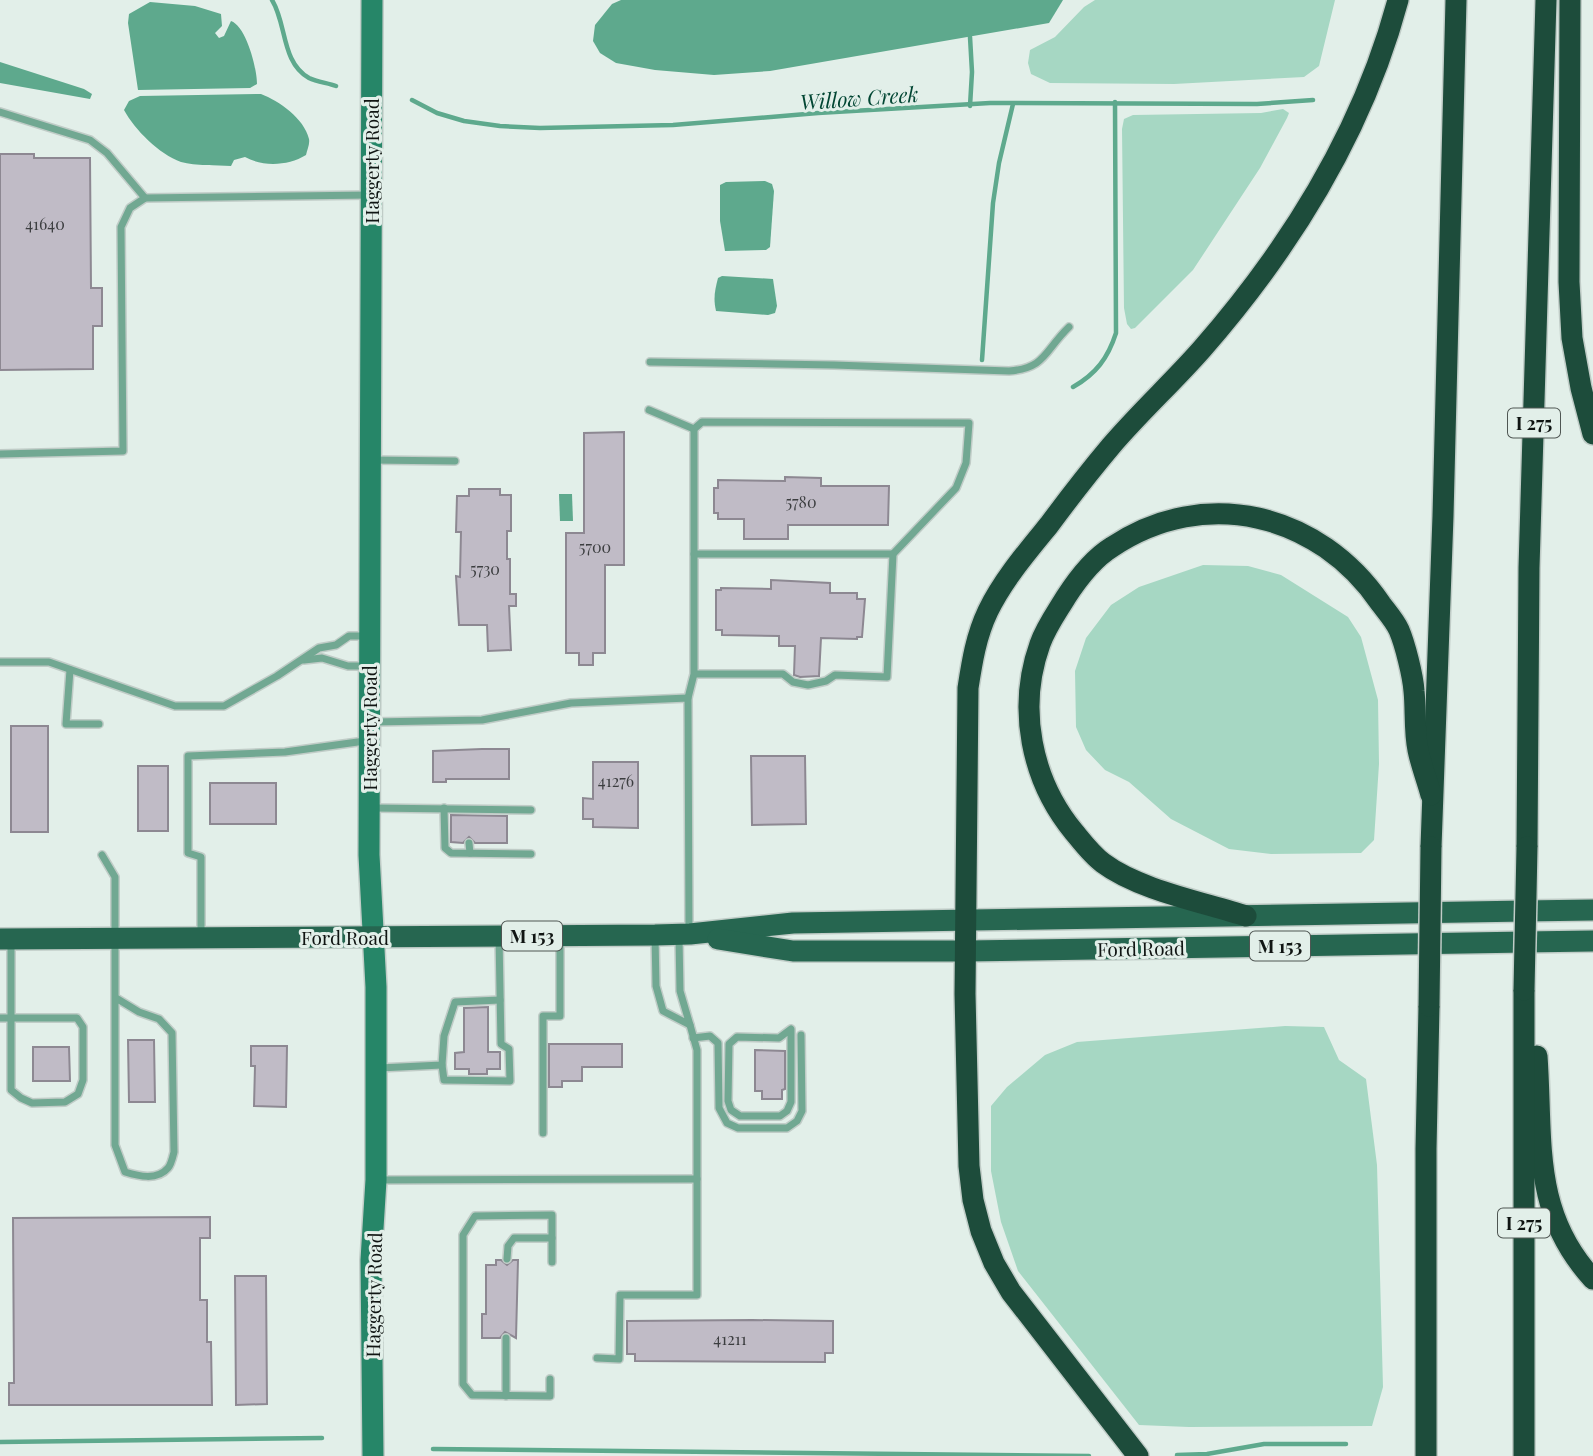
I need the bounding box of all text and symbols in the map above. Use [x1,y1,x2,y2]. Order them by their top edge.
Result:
water label: Willow Creek [799,79,919,115]
street label: Haggerty Road [358,98,384,224]
house number: 41640 [25,213,65,234]
road number: I 275 [1508,408,1560,438]
house number: 5780 [785,491,817,512]
house number: 5700 [579,536,611,557]
house number: 5730 [470,558,500,579]
street label: Haggerty Road [356,665,382,791]
house number: 41276 [598,770,634,791]
road number: M 153 [502,922,562,951]
street label: Ford Road [301,924,389,950]
road number: M 153 [1250,931,1310,960]
street label: Ford Road [1097,934,1185,962]
road number: I 275 [1498,1208,1550,1238]
street label: Haggerty Road [359,1232,387,1358]
house number: 41211 [713,1328,747,1349]

